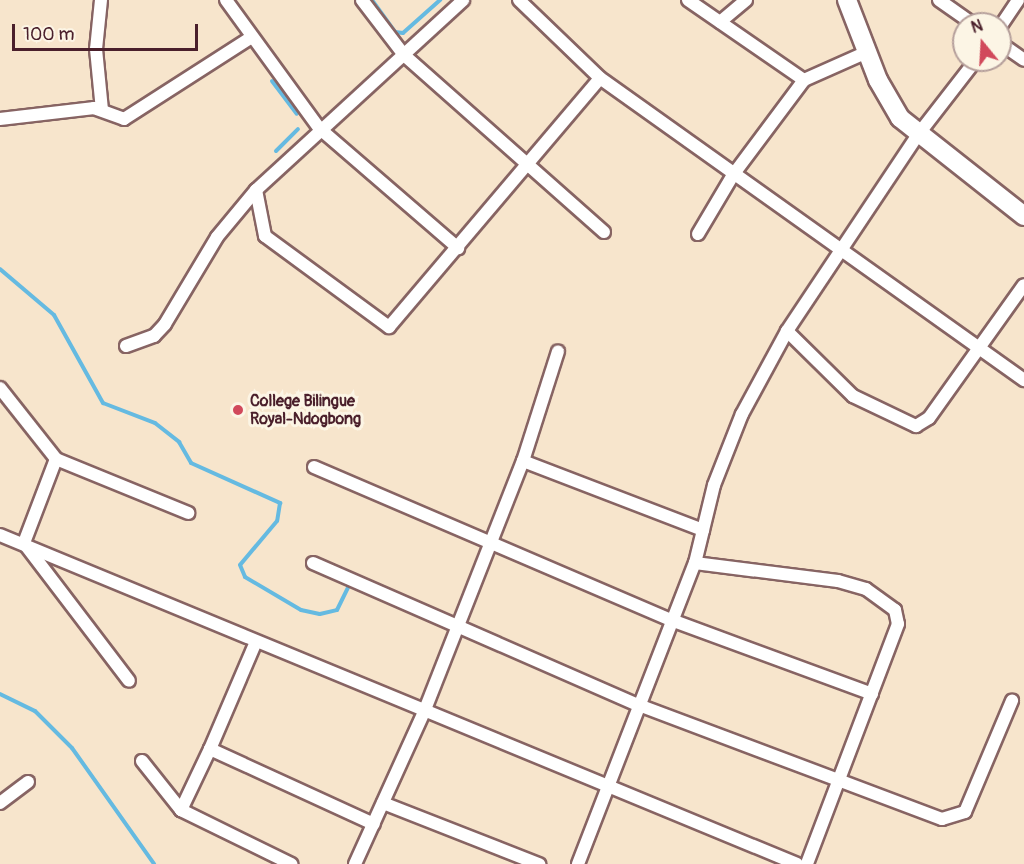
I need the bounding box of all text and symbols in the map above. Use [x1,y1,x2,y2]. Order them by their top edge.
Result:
scale bar [15,12,201,50]
north arrow [952,12,1012,72]
text: N [969,16,985,38]
text: 100 m [23,23,75,46]
place label: College Bilingue Royal-Ndogbong [250,391,361,429]
marker: College Bilingue Royal-Ndogbong [231,403,245,417]

